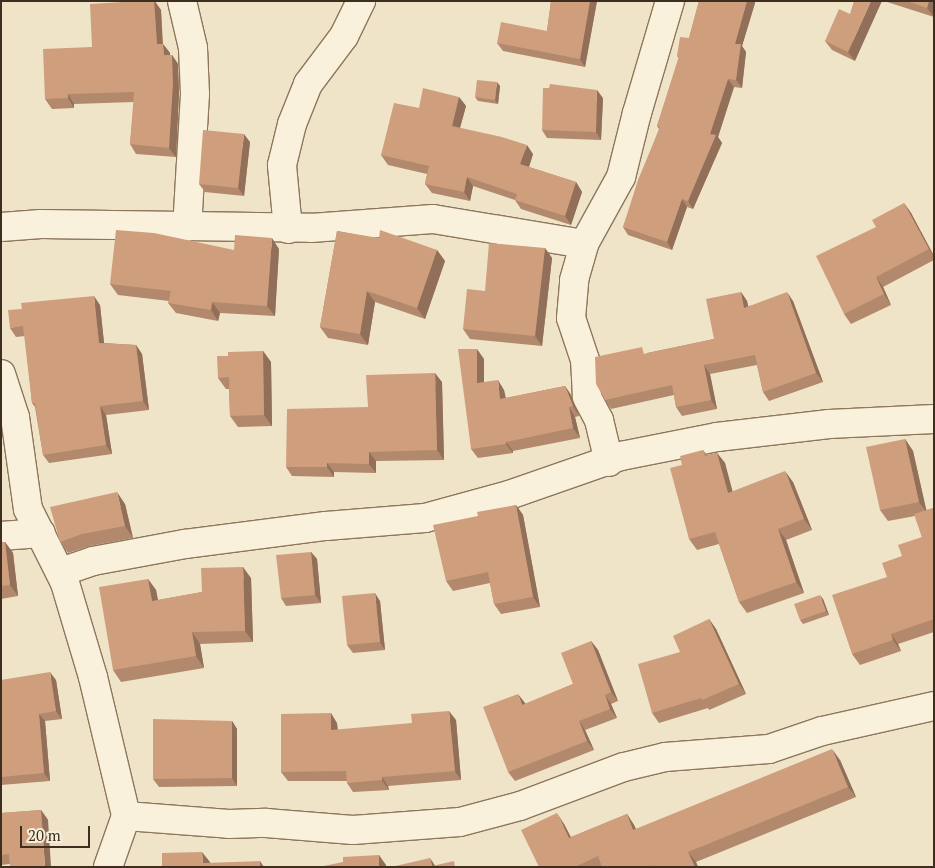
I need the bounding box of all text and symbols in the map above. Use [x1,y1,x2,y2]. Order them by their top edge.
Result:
scale bar [22,816,92,848]
text: 20 m [28,825,61,845]

